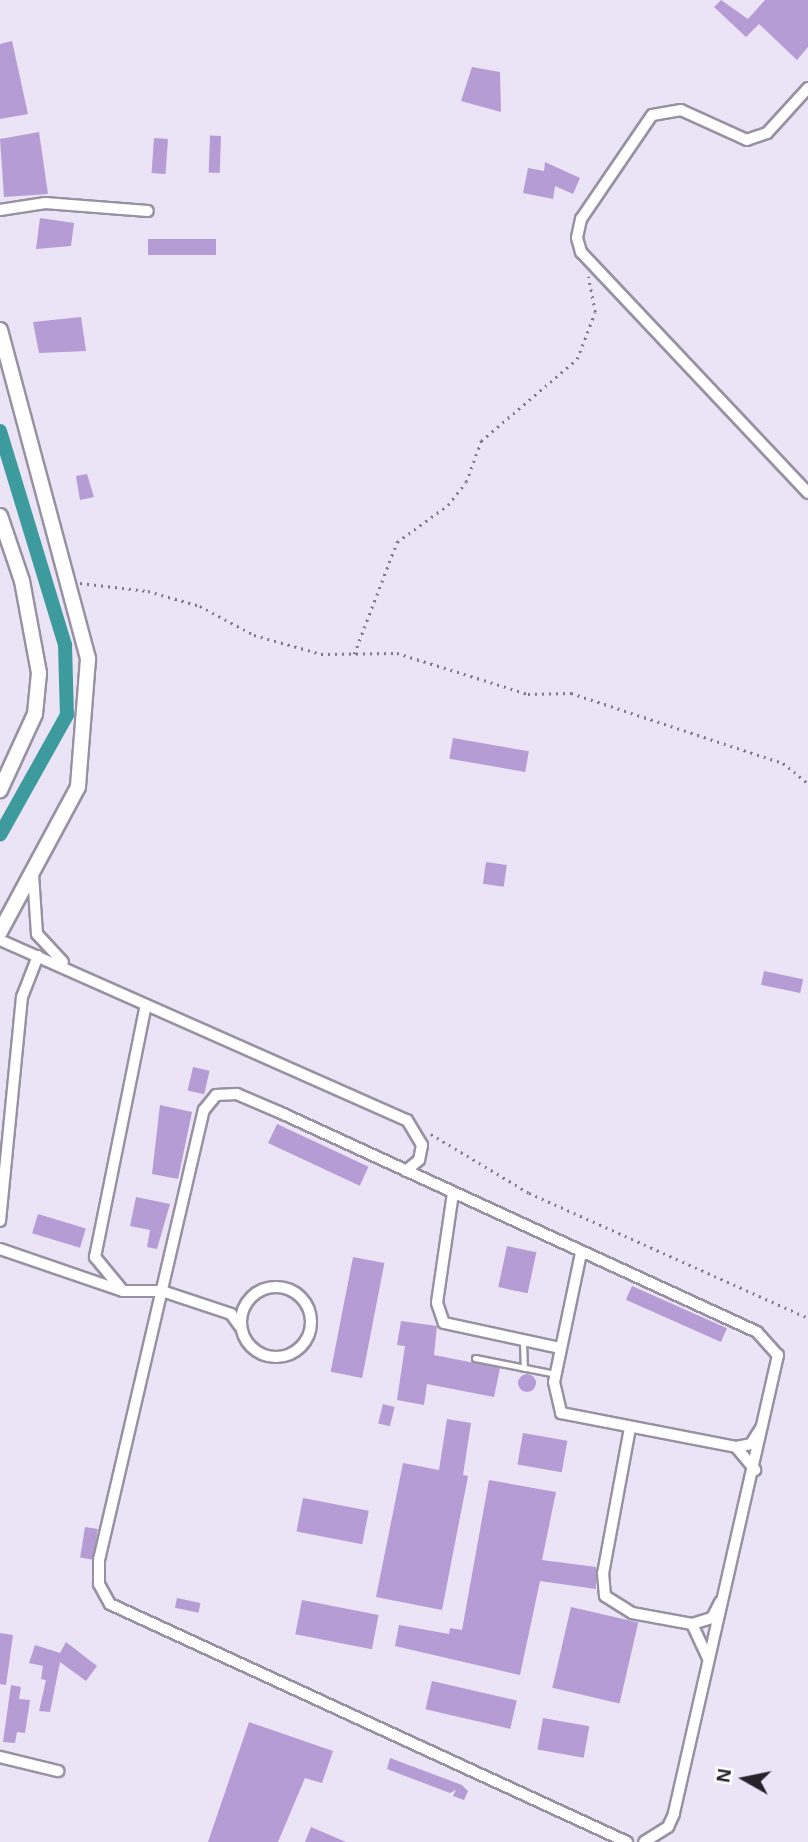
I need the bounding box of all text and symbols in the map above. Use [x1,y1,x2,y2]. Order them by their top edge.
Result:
north arrow [710,1744,780,1814]
text: N [712,1767,735,1784]

